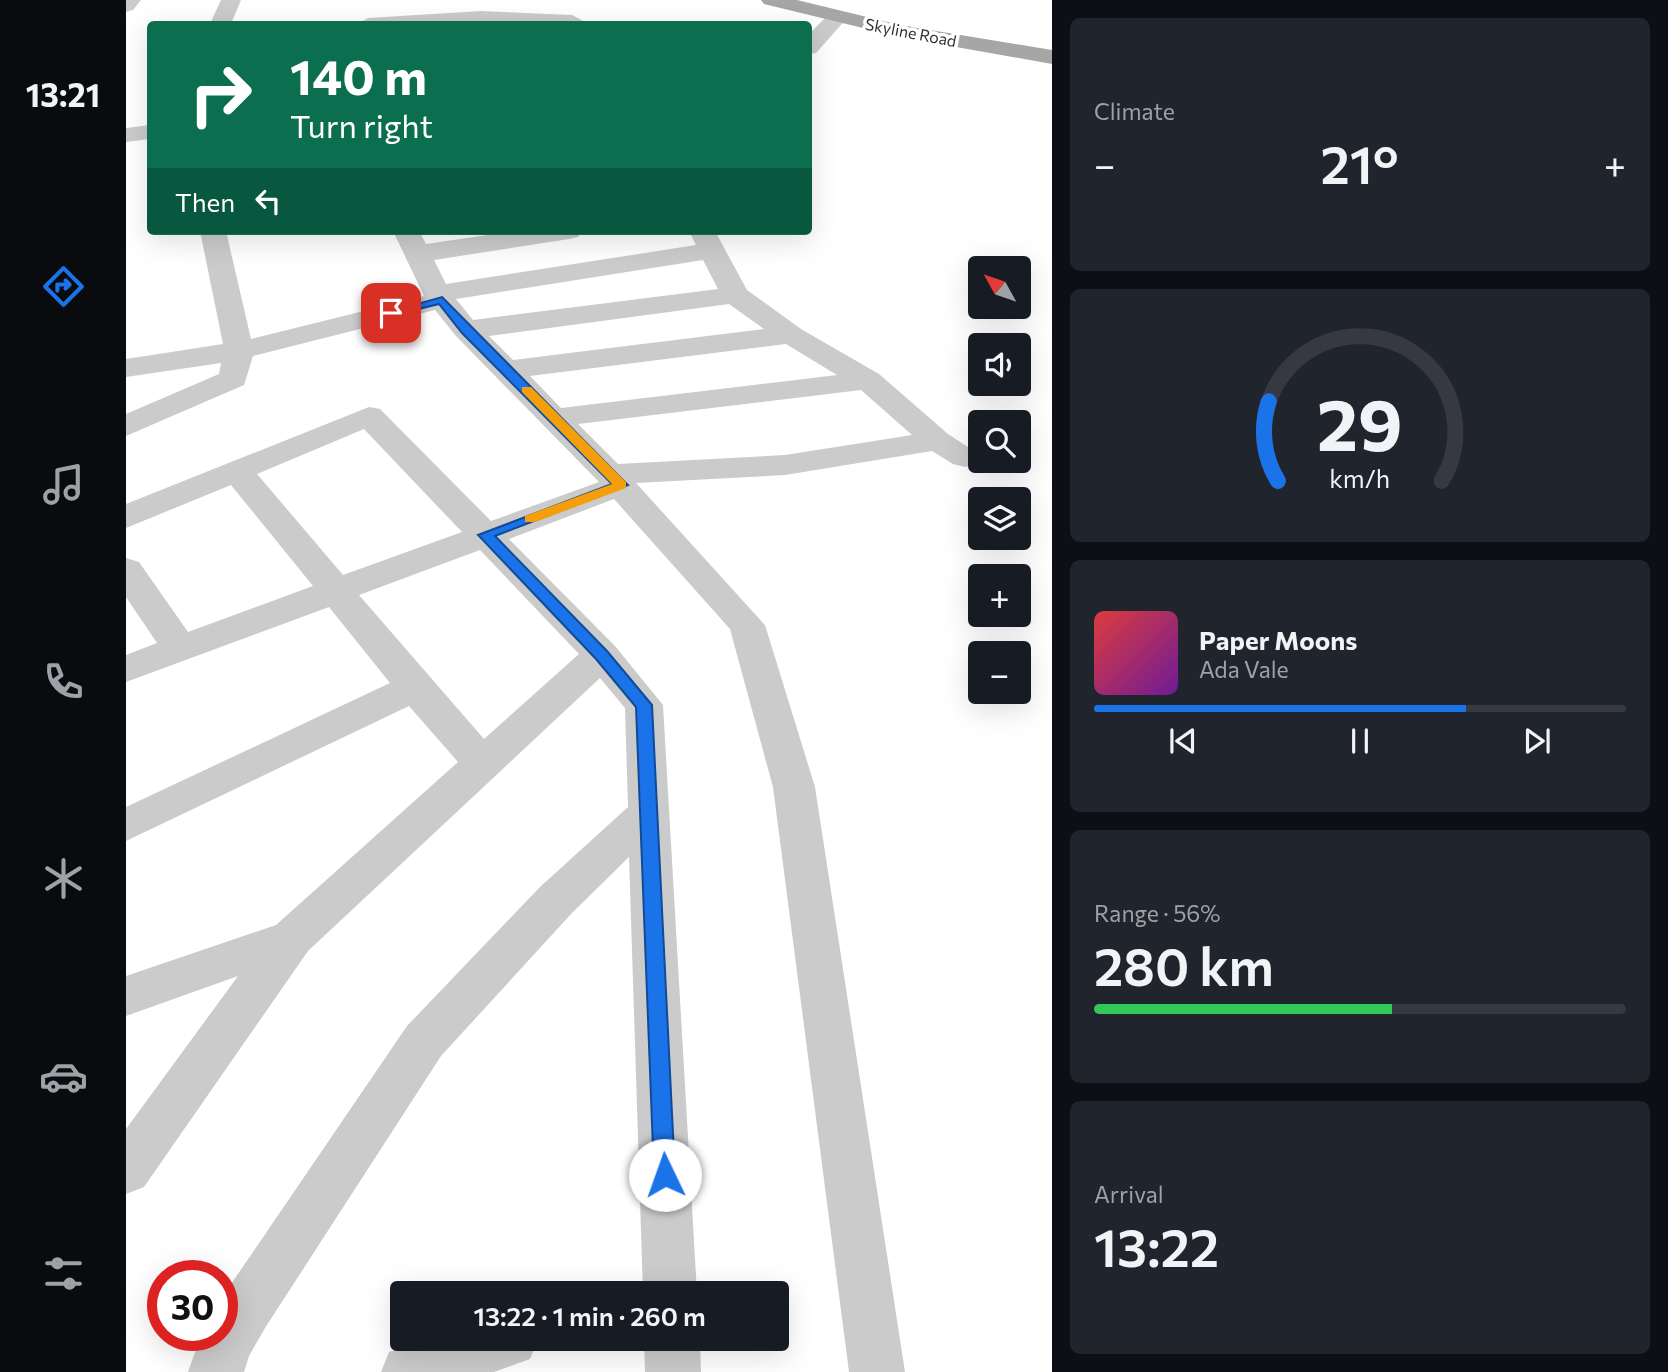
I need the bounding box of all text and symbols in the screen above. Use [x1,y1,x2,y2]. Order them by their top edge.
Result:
street label: Skyline Road [864,14,958,50]
text: 140 m [290,45,427,105]
icon: right [175,49,266,140]
text: 13:21 [26,74,100,114]
text: Climate [1094,97,1175,125]
text: Turn right [290,105,433,145]
text: 21° [1320,131,1399,195]
text: − [1094,140,1116,187]
text: + [1604,140,1626,187]
icon: left [249,182,287,220]
text: Then [175,186,235,217]
north arrow [968,256,1031,318]
map controls [968,256,1031,704]
icon: directions [39,262,88,311]
pin [361,283,421,343]
icon: arrive [372,294,410,332]
button: sound [968,333,1031,396]
text: 29 [1317,378,1403,467]
button: search [968,410,1031,473]
icon: music [39,460,88,509]
text: km/h [1330,463,1390,493]
button: layers [968,487,1031,550]
button: + [968,564,1031,627]
text: Paper Moons [1199,624,1357,655]
button: − [968,641,1031,704]
text: Ada Vale [1199,655,1289,683]
icon: phone [39,657,88,706]
icon: previous [1164,722,1202,760]
icon: pause [1341,722,1379,760]
icon: next [1518,722,1556,760]
icon: climate [39,854,88,903]
text: Range · 56% [1094,899,1221,927]
text: 280 km [1094,933,1274,997]
icon: car [39,1052,88,1101]
position arrow [628,1138,702,1212]
text: Arrival [1094,1180,1164,1208]
text: 13:22 [1094,1214,1219,1278]
icon: filters [39,1249,88,1298]
speed limit sign: 30 [147,1260,238,1351]
text: 13:22 · 1 min · 260 m [473,1300,706,1331]

